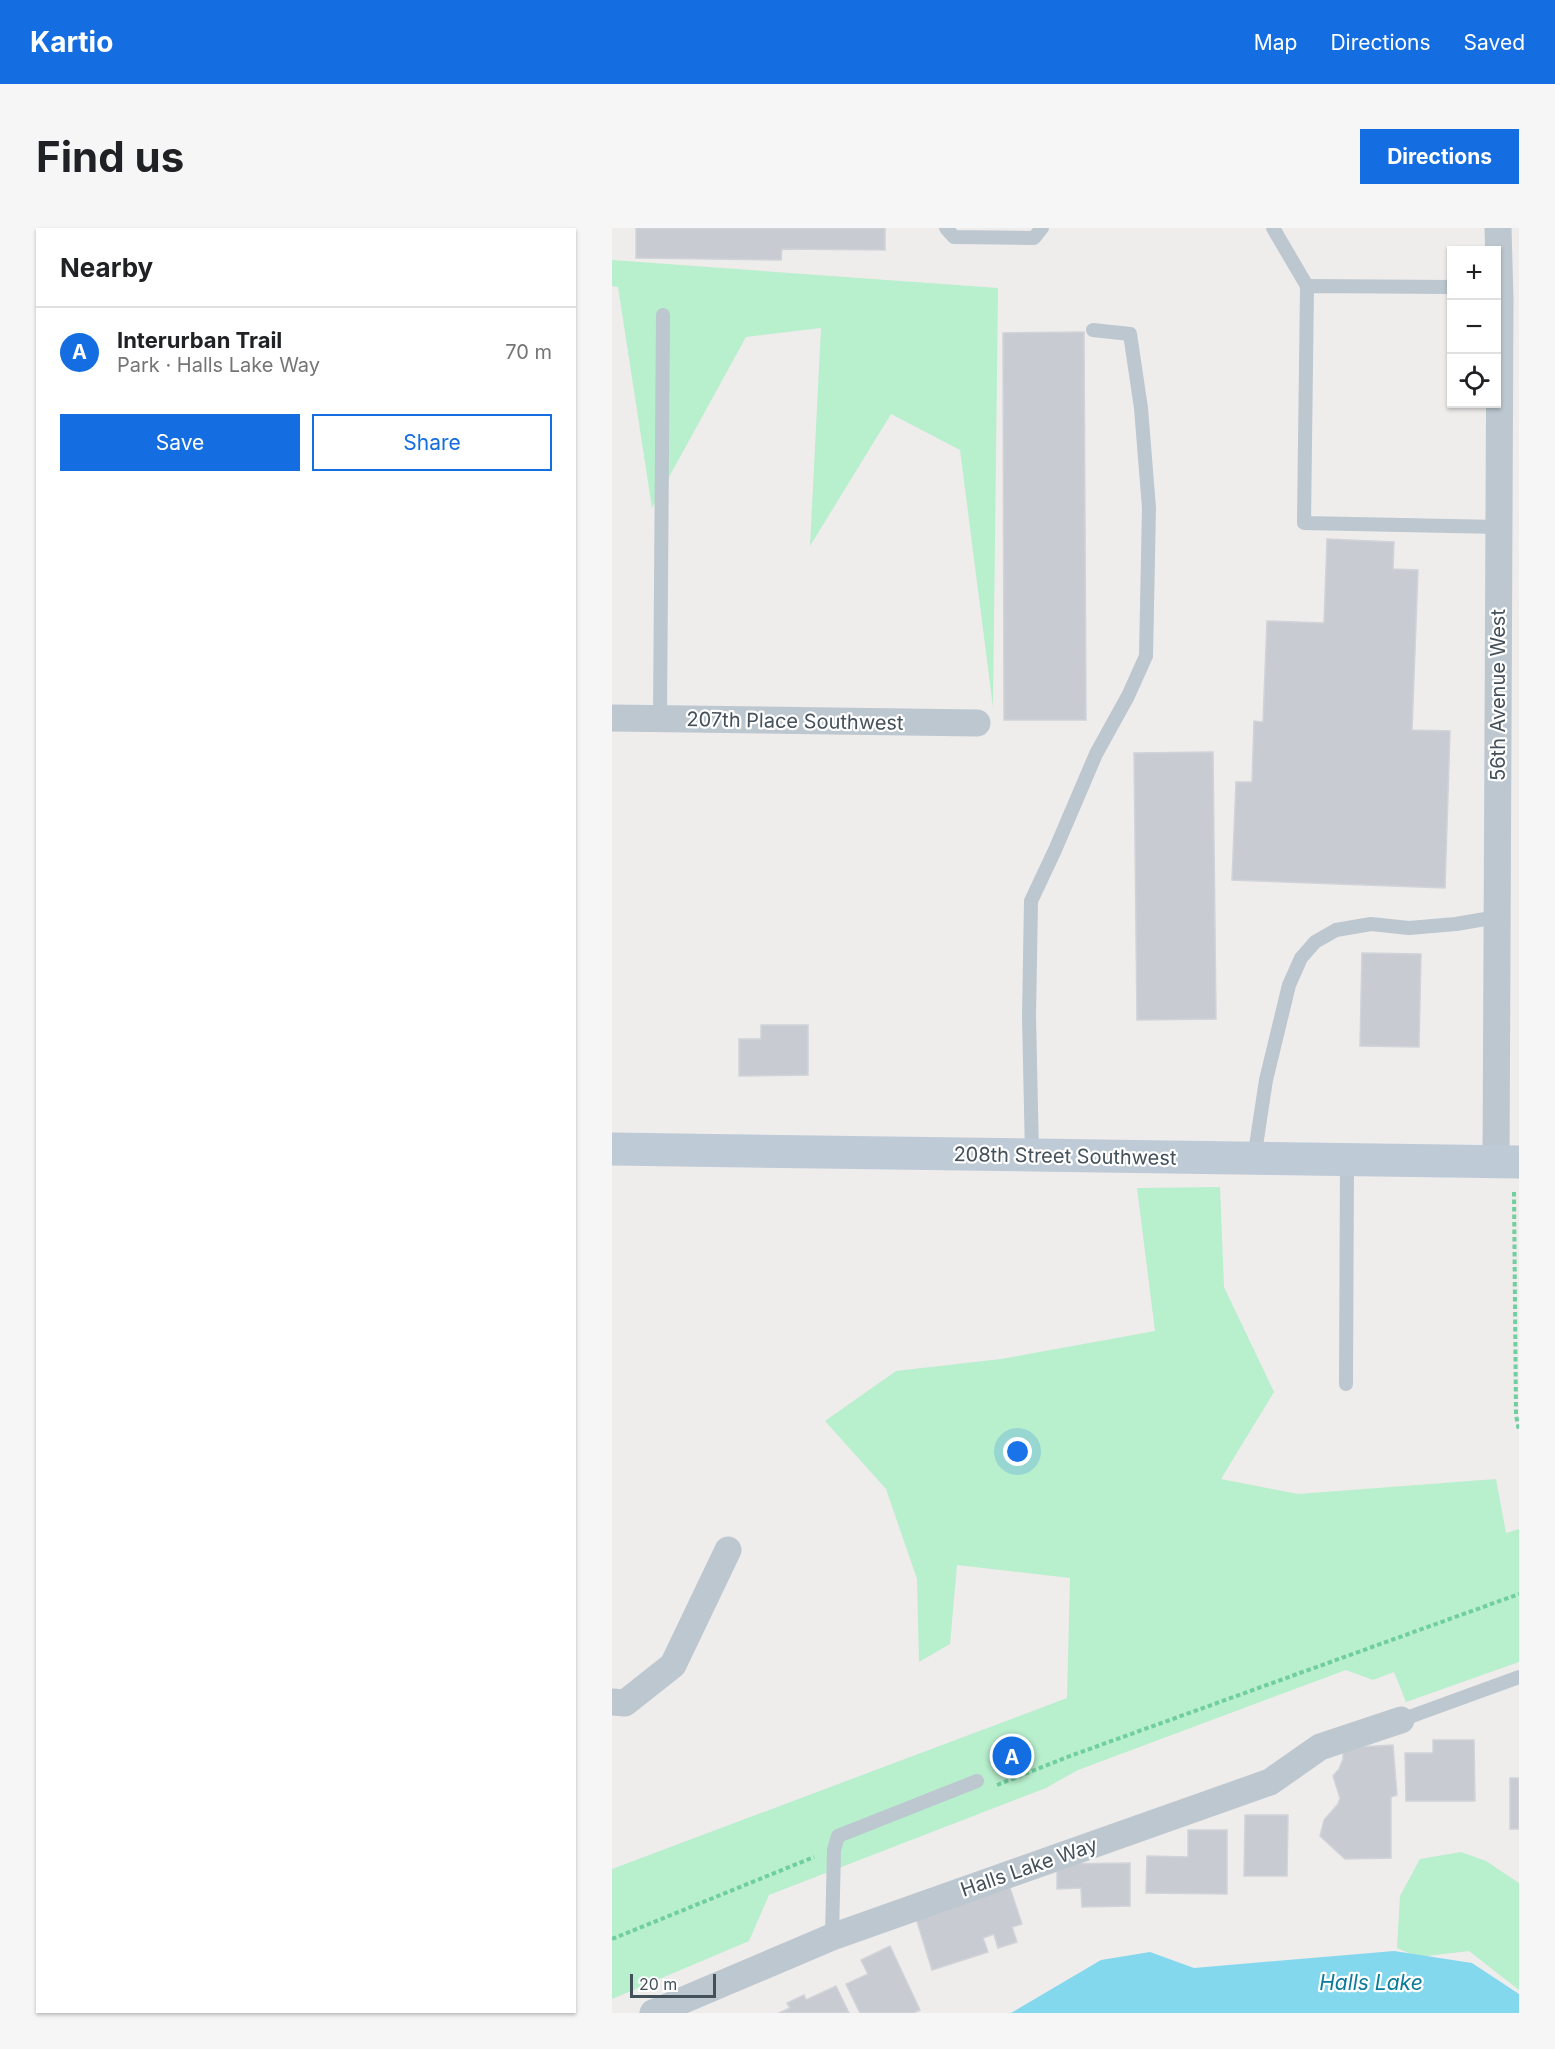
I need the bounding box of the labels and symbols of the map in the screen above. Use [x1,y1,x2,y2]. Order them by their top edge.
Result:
street label: 56th Avenue West [1486,609,1510,781]
street label: 207th Place Southwest [686,707,904,735]
street label: 208th Street Southwest [953,1142,1177,1170]
your location [1003,1437,1032,1466]
pin: A [992,1734,1032,1778]
street label: Halls Lake Way [957,1832,1101,1902]
water label: Halls Lake [1319,1970,1423,1995]
scale bar [630,1971,716,1998]

